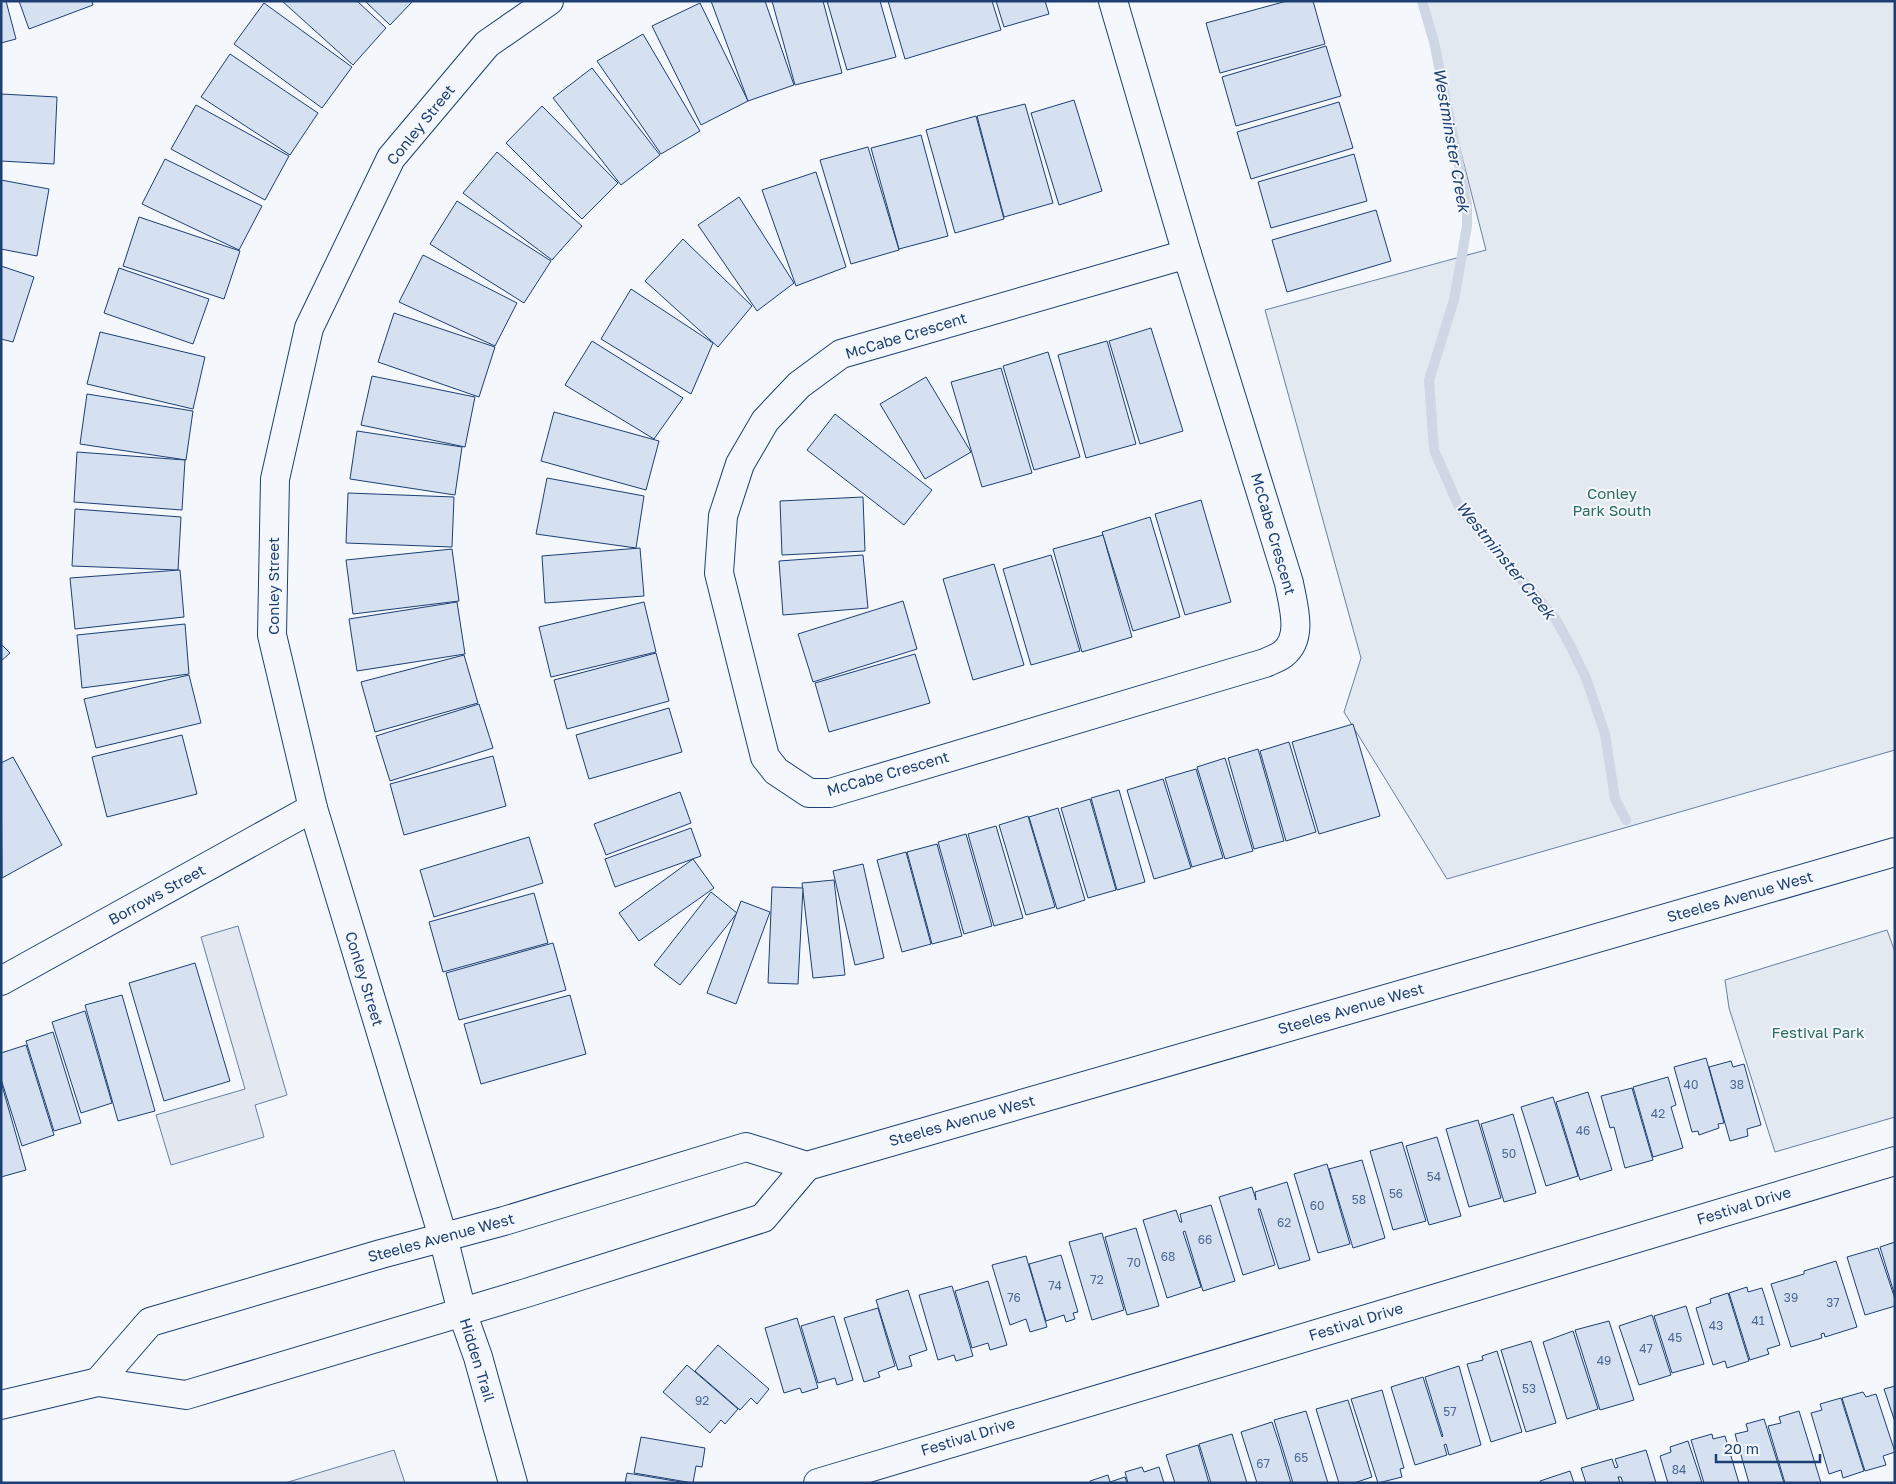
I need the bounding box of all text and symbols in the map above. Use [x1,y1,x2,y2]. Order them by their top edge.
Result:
water label: Westminster Creek [1429,66,1475,216]
street label: Conley Street [382,81,458,168]
street label: McCabe Crescent [843,308,969,362]
street label: McCabe Crescent [1248,471,1300,597]
park label: Conley Park South [1572,484,1652,519]
water label: Westminster Creek [1452,497,1561,625]
street label: Conley Street [264,537,282,635]
street label: McCabe Crescent [825,747,951,799]
street label: Borrows Street [105,860,208,928]
street label: Steeles Avenue West [1665,867,1815,925]
street label: Conley Street [342,929,388,1028]
street label: Steeles Avenue West [1276,979,1426,1037]
park label: Festival Park [1772,1023,1865,1041]
house number: 40 [1684,1077,1698,1092]
house number: 38 [1730,1077,1744,1092]
street label: Steeles Avenue West [887,1091,1037,1149]
house number: 42 [1651,1106,1665,1121]
house number: 46 [1576,1123,1590,1138]
house number: 50 [1502,1146,1516,1161]
house number: 54 [1427,1169,1441,1184]
street label: Festival Drive [1694,1182,1793,1228]
house number: 56 [1389,1186,1403,1201]
house number: 58 [1352,1192,1366,1207]
house number: 60 [1310,1198,1324,1213]
street label: Steeles Avenue West [366,1209,516,1265]
house number: 62 [1277,1215,1291,1230]
house number: 66 [1198,1232,1212,1247]
house number: 68 [1161,1249,1175,1264]
house number: 70 [1127,1255,1141,1270]
house number: 72 [1090,1272,1104,1287]
house number: 74 [1048,1278,1062,1293]
house number: 76 [1007,1290,1021,1305]
house number: 39 [1784,1290,1798,1305]
house number: 37 [1826,1295,1840,1310]
street label: Festival Drive [1306,1298,1405,1344]
house number: 41 [1751,1313,1765,1328]
street label: Hidden Trail [457,1316,499,1404]
house number: 43 [1709,1318,1723,1333]
house number: 45 [1668,1330,1682,1345]
house number: 47 [1639,1341,1653,1356]
house number: 49 [1597,1353,1611,1368]
house number: 53 [1522,1381,1536,1396]
house number: 92 [695,1393,709,1408]
house number: 57 [1443,1404,1457,1419]
street label: Festival Drive [918,1413,1017,1459]
scale bar [1716,1432,1820,1464]
text: 20 m [1724,1439,1759,1457]
house number: 65 [1294,1450,1308,1465]
house number: 67 [1256,1456,1270,1471]
house number: 84 [1672,1462,1686,1477]

